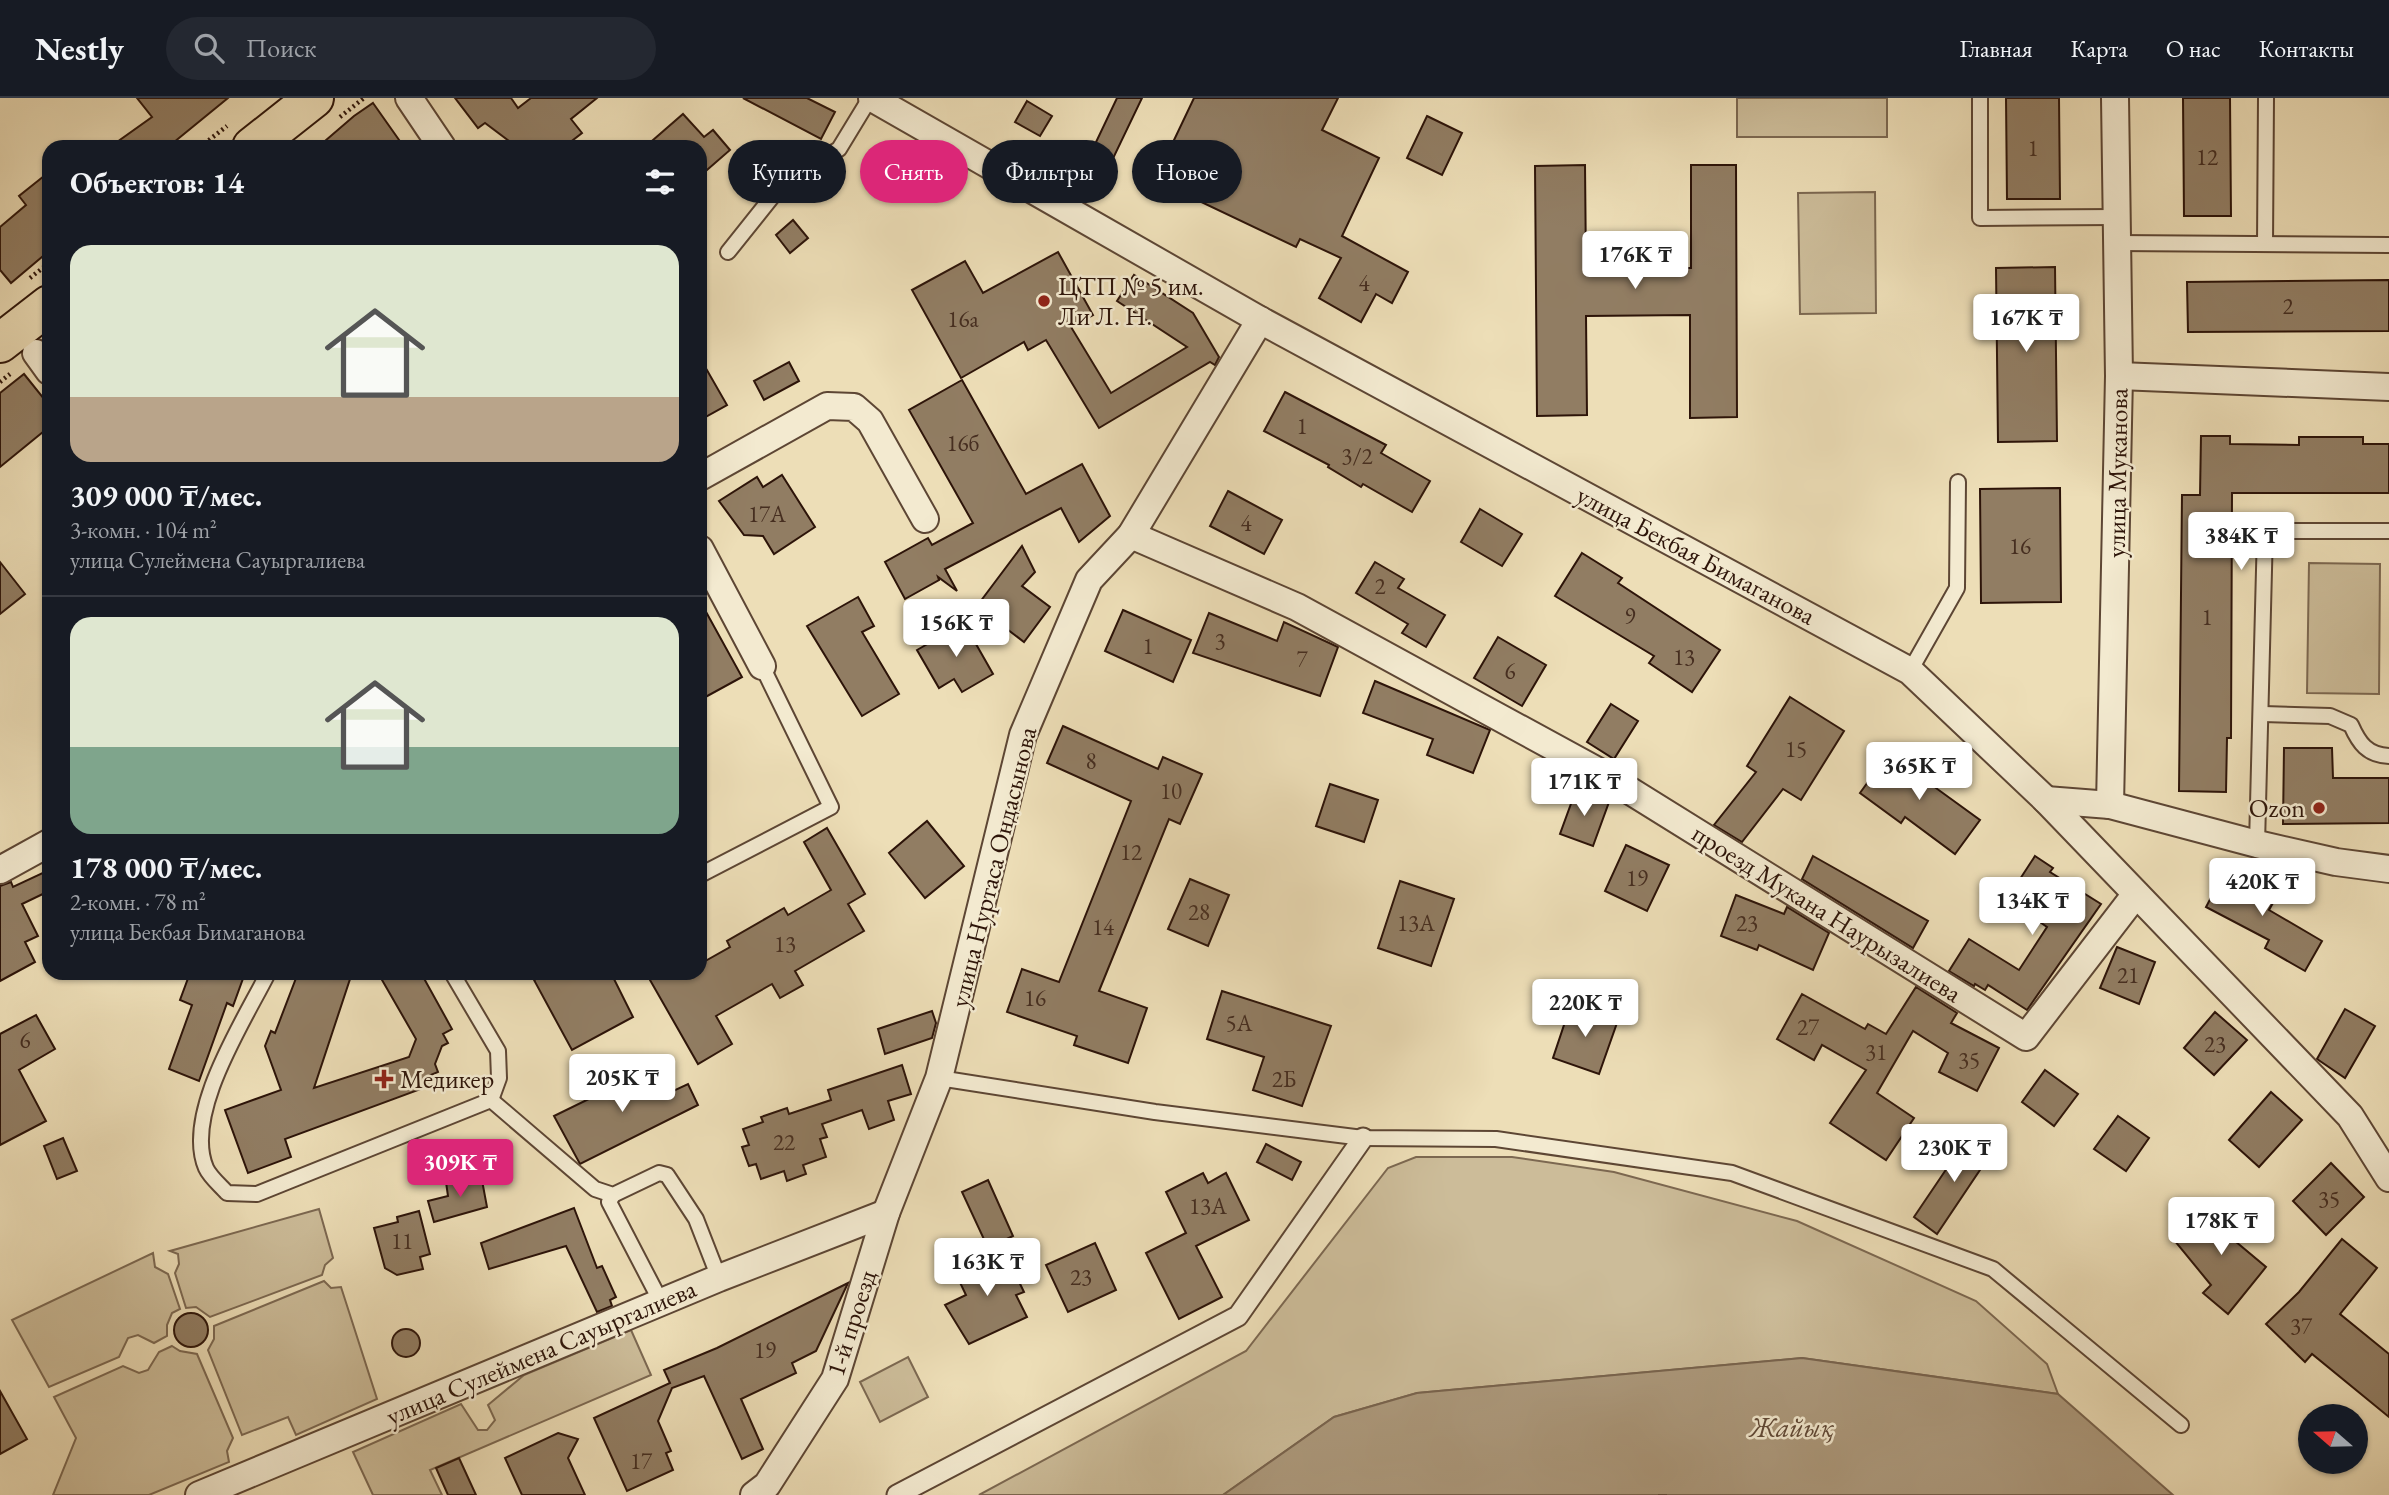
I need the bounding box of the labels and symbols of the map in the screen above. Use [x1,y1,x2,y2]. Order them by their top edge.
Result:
house number: 1 [2027,133,2039,163]
house number: 12 [2196,142,2218,172]
pin: 176K ₸ [1578,232,1692,291]
house number: 4 [1358,268,1370,298]
place label: ЦТП № 5 им. Ли Л. Н. [1058,269,1204,333]
house number: 2 [2282,291,2294,321]
marker: ЦТП № 5 им. Ли Л. Н. [1036,293,1052,309]
pin: 167K ₸ [1969,294,2083,354]
house number: 16а [947,304,979,334]
street label: улица Муканова [2099,387,2135,558]
house number: 1 [1296,411,1308,441]
house number: 16б [947,428,980,458]
house number: 3/2 [1341,441,1373,471]
street label: улица Бекбая Бимаганова [1571,478,1822,633]
house number: 17А [748,499,787,529]
house number: 4 [1240,508,1252,538]
pin: 384K ₸ [2184,512,2298,572]
house number: 16 [2009,531,2031,561]
house number: 2 [1374,571,1386,601]
pin: 156K ₸ [899,600,1013,659]
house number: 9 [1624,601,1636,631]
house number: 1 [2201,602,2213,632]
house number: 3 [1214,626,1226,656]
house number: 1 [1142,631,1154,661]
house number: 13 [1673,642,1695,672]
house number: 7 [1296,644,1308,674]
house number: 6 [1504,656,1516,686]
street label: улица Нуртаса Ондасынова [942,722,1044,1011]
house number: 15 [1785,734,1807,764]
pin: 365K ₸ [1862,742,1976,802]
house number: 8 [1085,746,1097,776]
pin: 171K ₸ [1527,758,1641,818]
house number: 10 [1160,776,1182,806]
place label: Ozon [2249,791,2305,825]
marker: Ozon [2311,800,2327,816]
street label: проезд Мукана Наурызалиева [1686,816,1969,1010]
house number: 12 [1120,837,1142,867]
pin: 420K ₸ [2205,858,2319,918]
house number: 19 [1626,863,1648,893]
pin: 134K ₸ [1975,878,2089,937]
house number: 28 [1188,897,1210,927]
house number: 13А [1397,908,1436,938]
house number: 23 [1736,908,1758,938]
house number: 14 [1092,912,1115,942]
house number: 13 [774,929,796,959]
house number: 21 [2117,960,2139,990]
pin: 220K ₸ [1528,979,1642,1039]
house number: 16 [1024,983,1046,1013]
house number: 5А [1226,1008,1254,1038]
house number: 27 [1797,1012,1820,1042]
house number: 6 [19,1025,31,1055]
house number: 23 [2204,1029,2226,1059]
house number: 31 [1865,1037,1887,1067]
house number: 35 [1958,1045,1980,1075]
pin: 205K ₸ [565,1054,679,1114]
place label: Медикер [400,1062,494,1096]
house number: 2Б [1272,1064,1296,1094]
marker: Медикер [374,1069,394,1089]
pin: 230K ₸ [1897,1124,2011,1184]
house number: 22 [773,1127,795,1157]
pin: 309K ₸ [403,1140,517,1199]
house number: 35 [2318,1184,2340,1214]
house number: 13А [1189,1191,1228,1221]
pin: 178K ₸ [2164,1198,2278,1257]
house number: 11 [391,1226,413,1256]
pin: 163K ₸ [930,1238,1044,1298]
house number: 23 [1070,1262,1092,1292]
street label: 1-й проезд [818,1266,884,1380]
street label: улица Сулеймена Сауыргалиева [381,1271,702,1433]
house number: 37 [2290,1311,2313,1341]
house number: 19 [754,1335,776,1365]
north arrow [2298,1404,2368,1474]
water label: Жайық [1748,1409,1834,1445]
house number: 17 [630,1446,653,1476]

